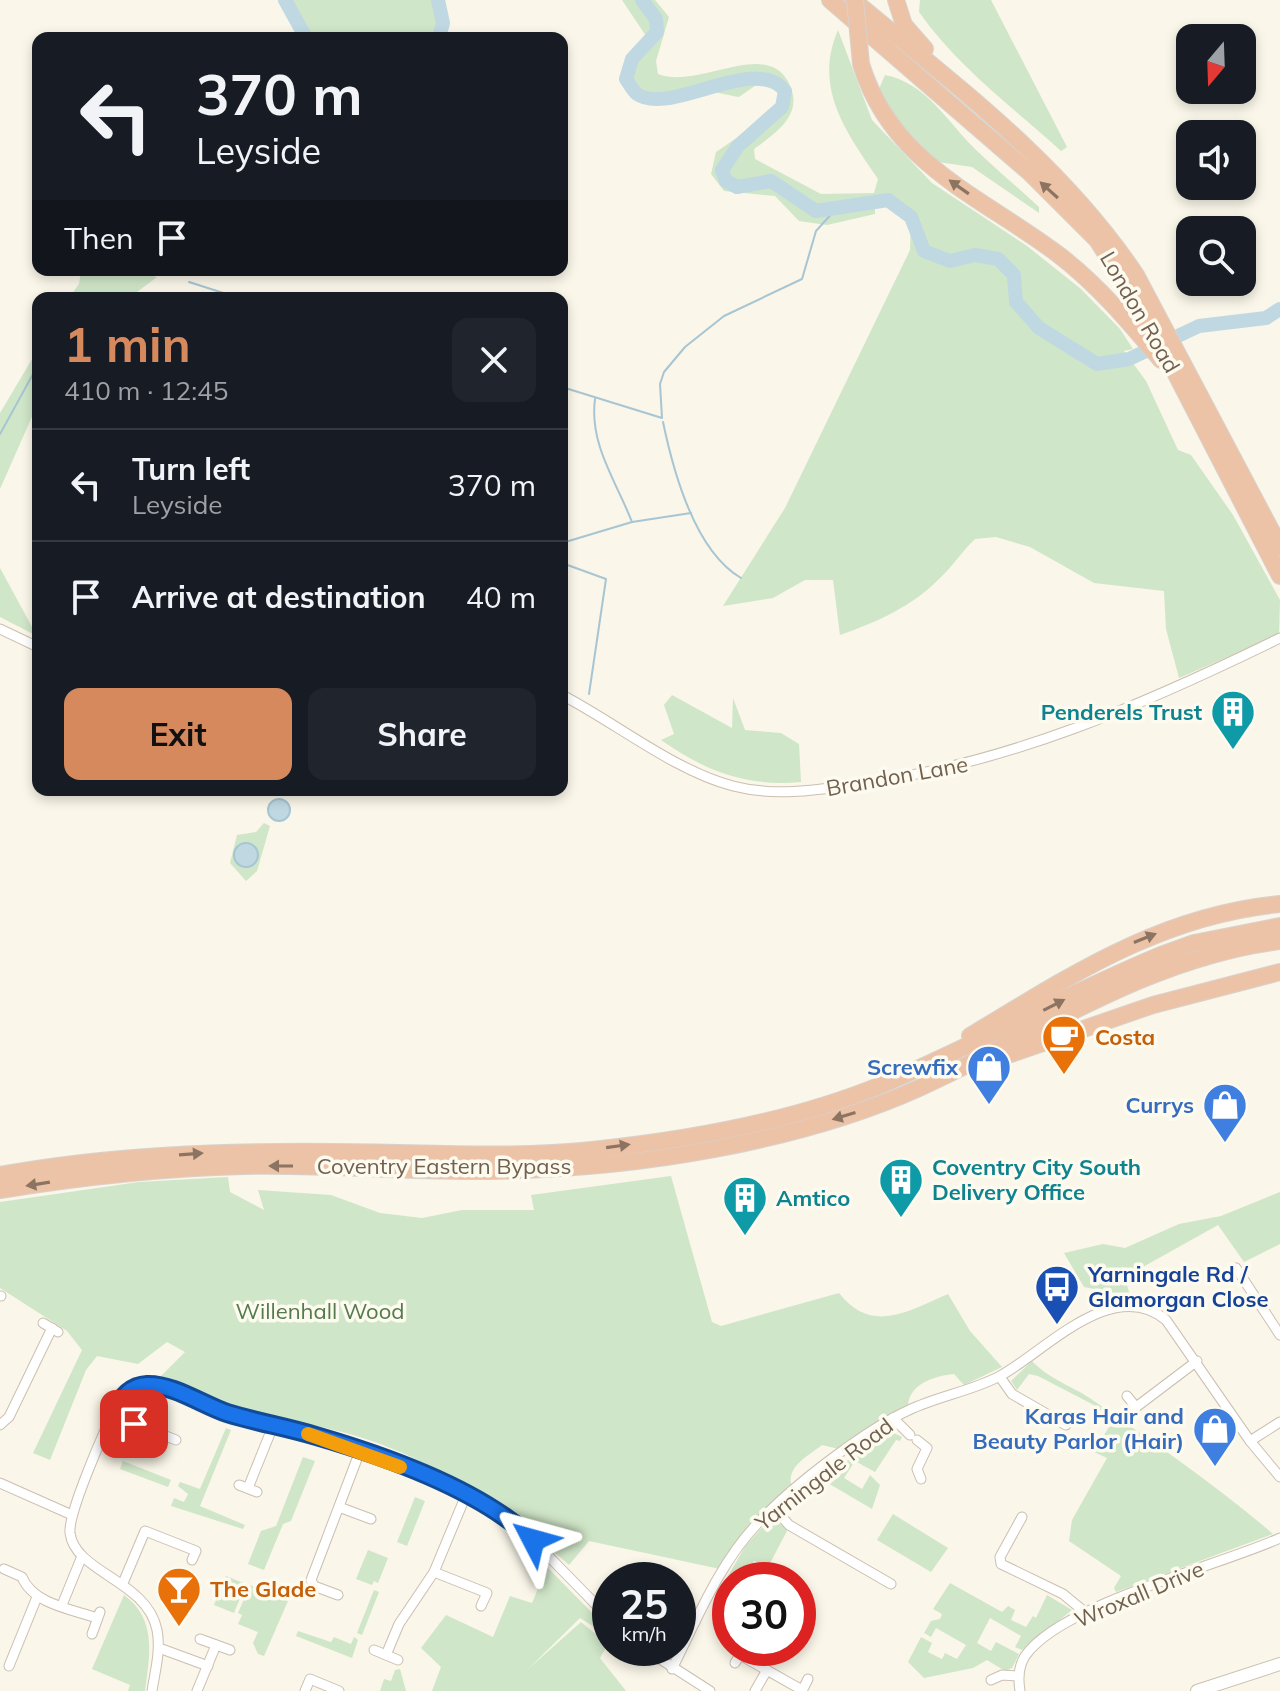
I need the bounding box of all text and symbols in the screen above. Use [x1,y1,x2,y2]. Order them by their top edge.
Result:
north arrow [1176,24,1256,104]
map controls [1176,24,1256,296]
text: 370 m [196,59,363,129]
icon: left [64,64,168,168]
button: sound [1176,120,1256,200]
text: Leyside [196,128,321,173]
one-way arrow [948,180,969,195]
one-way arrow [1040,182,1060,199]
icon: arrive [150,216,194,260]
button: search [1176,216,1256,296]
text: Then [64,219,134,257]
street label: London Road [1094,246,1186,378]
text: 1 min [64,314,191,374]
button: close [452,318,536,402]
text: 410 m · 12:45 [64,374,228,407]
text: Turn left [132,450,250,488]
icon: left [64,463,108,507]
text: 370 m [448,466,536,504]
text: Leyside [132,488,222,521]
icon: arrive [64,575,108,619]
text: Arrive at destination [132,578,426,616]
text: 40 m [466,578,536,616]
button: Exit [64,688,292,780]
button: Share [308,688,536,780]
building icon: Penderels Trust [1209,688,1257,751]
place label: Penderels Trust [1041,698,1202,726]
street label: Brandon Lane [824,750,970,802]
one-way arrow [1133,931,1157,944]
one-way arrow [1042,998,1065,1012]
cafe icon: Costa [1040,1013,1088,1076]
place label: Costa [1095,1023,1155,1051]
shop icon: Screwfix [965,1043,1013,1106]
place label: Screwfix [867,1053,959,1081]
shop icon: Currys [1201,1081,1249,1144]
place label: Currys [1125,1091,1194,1119]
one-way arrow [831,1110,855,1122]
one-way arrow [606,1139,631,1152]
one-way arrow [179,1147,204,1160]
street label: Coventry Eastern Bypass [317,1152,571,1180]
place label: Coventry City South Delivery Office [932,1153,1141,1206]
building icon: Coventry City South Delivery Office [877,1156,925,1219]
one-way arrow [268,1160,293,1173]
building icon: Amtico [721,1174,769,1237]
one-way arrow [25,1178,50,1191]
place label: Amtico [776,1184,850,1212]
place label: Yarningale Rd / Glamorgan Close [1087,1260,1268,1313]
bus stop icon: Yarningale Rd / Glamorgan Close [1033,1263,1081,1326]
park label: Willenhall Wood [236,1297,404,1325]
pin [100,1390,168,1458]
icon: arrive [112,1402,156,1446]
place label: Karas Hair and Beauty Parlor (Hair) [973,1402,1184,1455]
shop icon: Karas Hair and Beauty Parlor (Hair) [1191,1405,1239,1468]
street label: Yarningale Road [749,1411,899,1537]
position arrow [491,1498,575,1582]
street label: Wroxall Drive [1070,1554,1208,1634]
speed limit sign: 30 [712,1562,816,1666]
bar icon: The Glade [155,1565,203,1628]
place label: The Glade [210,1575,316,1603]
text: 25 [620,1579,668,1629]
text: km/h [621,1621,667,1646]

